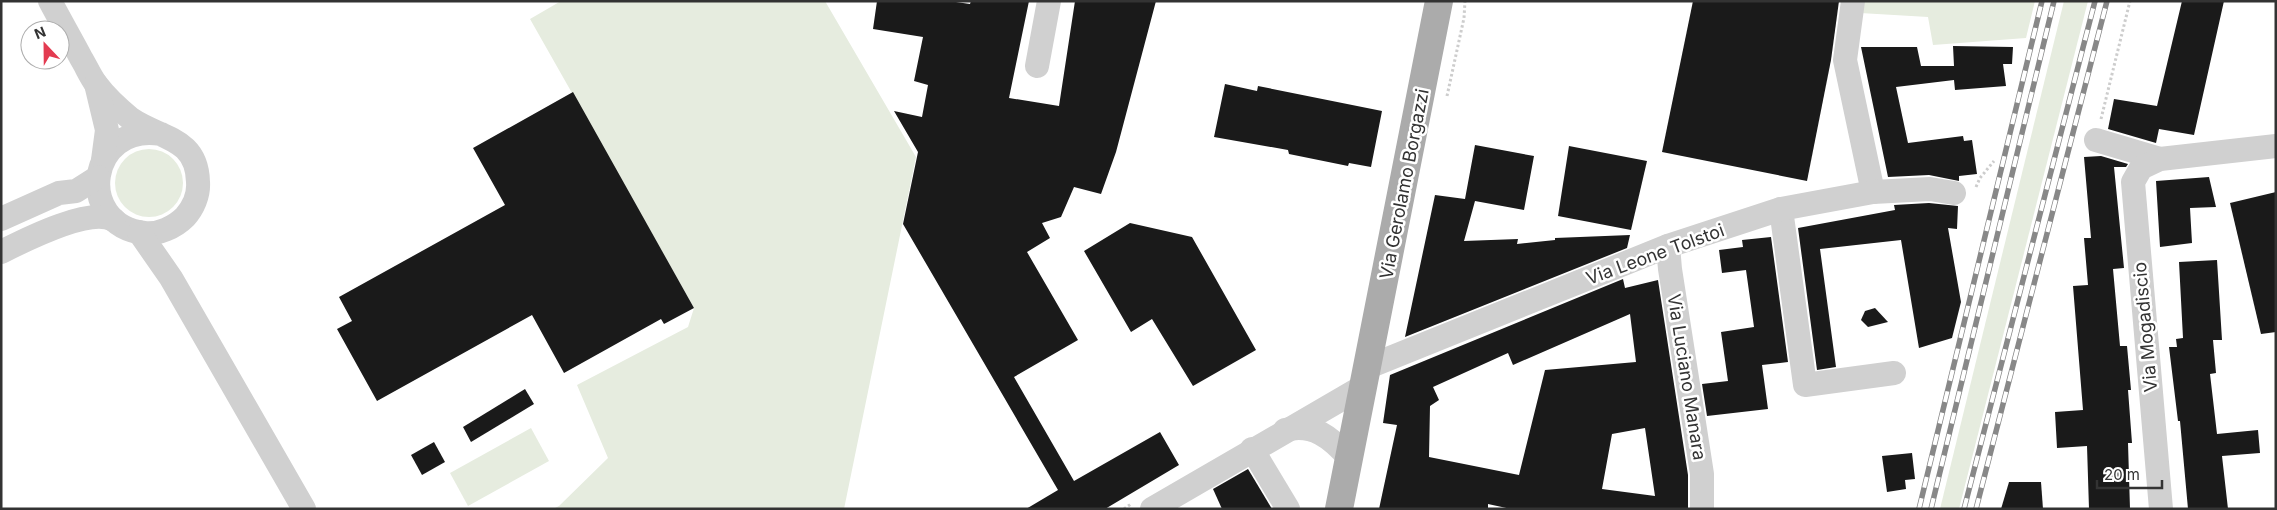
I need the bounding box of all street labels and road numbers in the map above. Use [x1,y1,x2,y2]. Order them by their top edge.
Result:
street label: Via Gerolamo Borgazzi [1375,87,1433,281]
street label: Via Leone Tolstoi [1583,219,1727,289]
street label: Via Mogadiscio [2129,261,2161,393]
street label: Via Luciano Manara [1663,292,1711,462]

